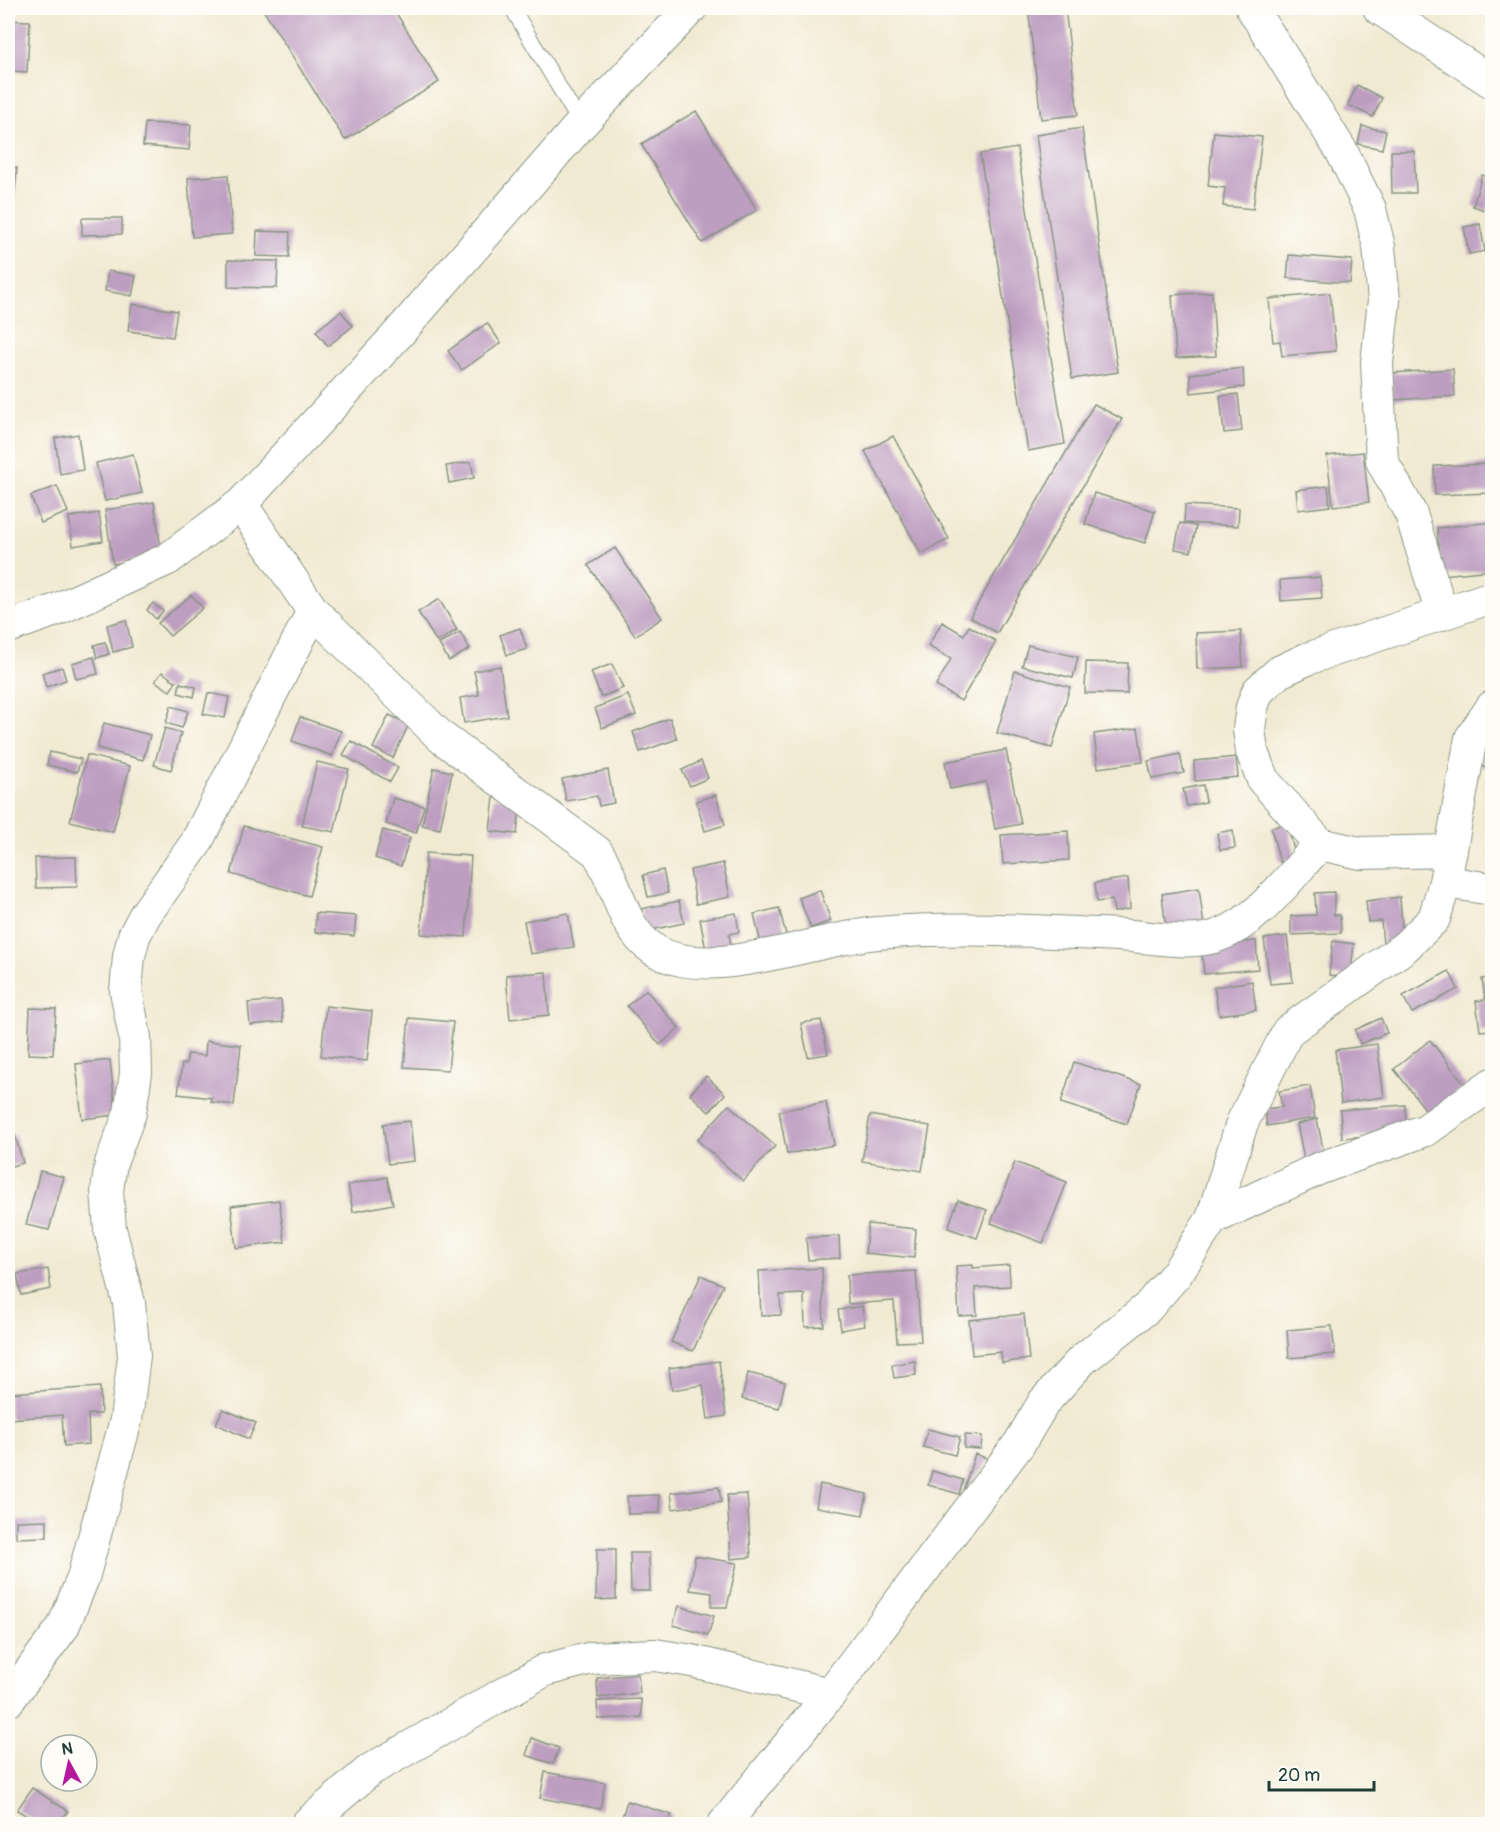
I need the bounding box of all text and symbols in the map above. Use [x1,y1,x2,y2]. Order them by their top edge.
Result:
north arrow [39,1733,99,1793]
text: N [60,1738,74,1760]
scale bar [1269,1754,1374,1792]
text: 20 m [1278,1764,1320,1787]

